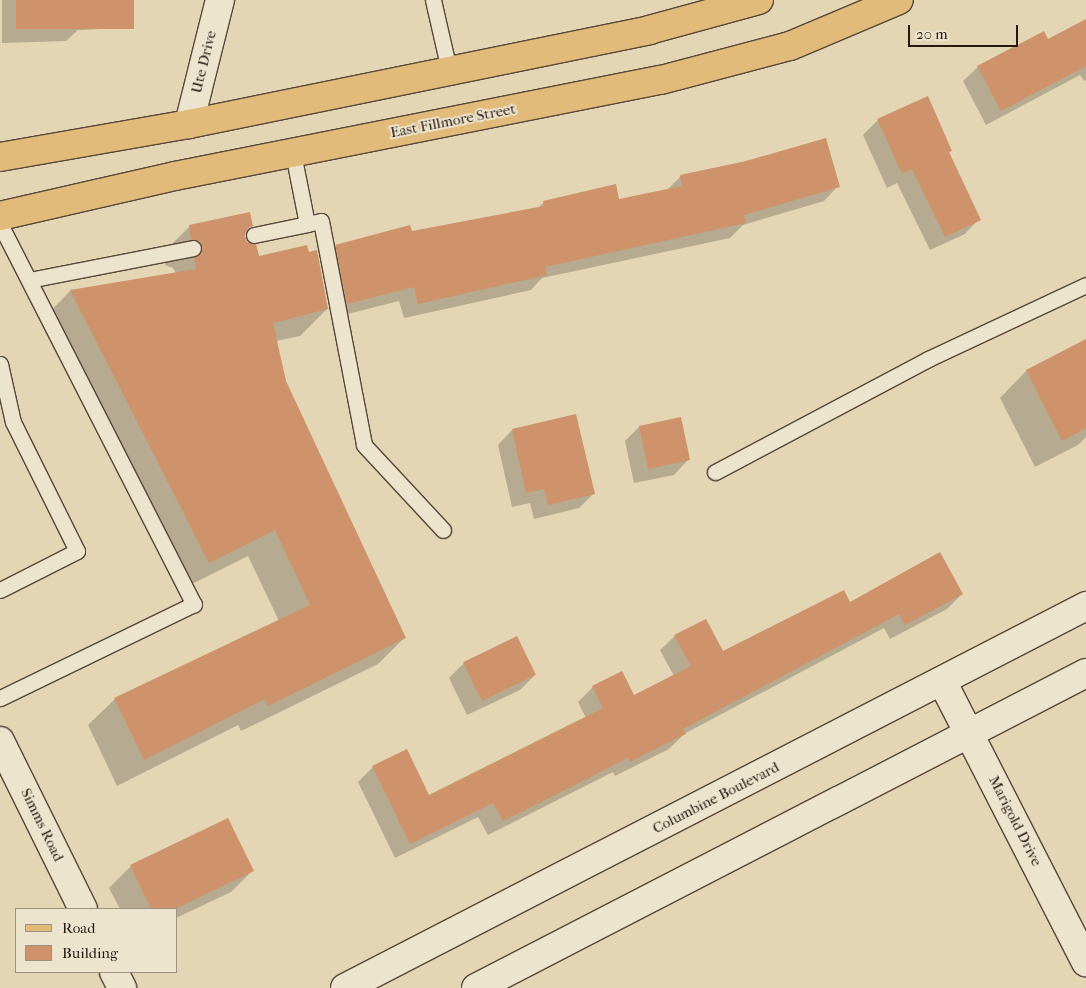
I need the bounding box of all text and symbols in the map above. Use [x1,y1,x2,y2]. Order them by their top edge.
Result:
scale bar [911,15,1021,47]
text: 20 m [916,25,948,43]
street label: Ute Drive [187,29,221,95]
street label: East Fillmore Street [389,100,517,142]
street label: Columbine Boulevard [650,758,782,838]
street label: Marigold Drive [985,773,1045,869]
street label: Simms Road [17,785,67,865]
legend [15,908,178,973]
text: Road [62,919,95,937]
text: Building [62,944,118,962]

